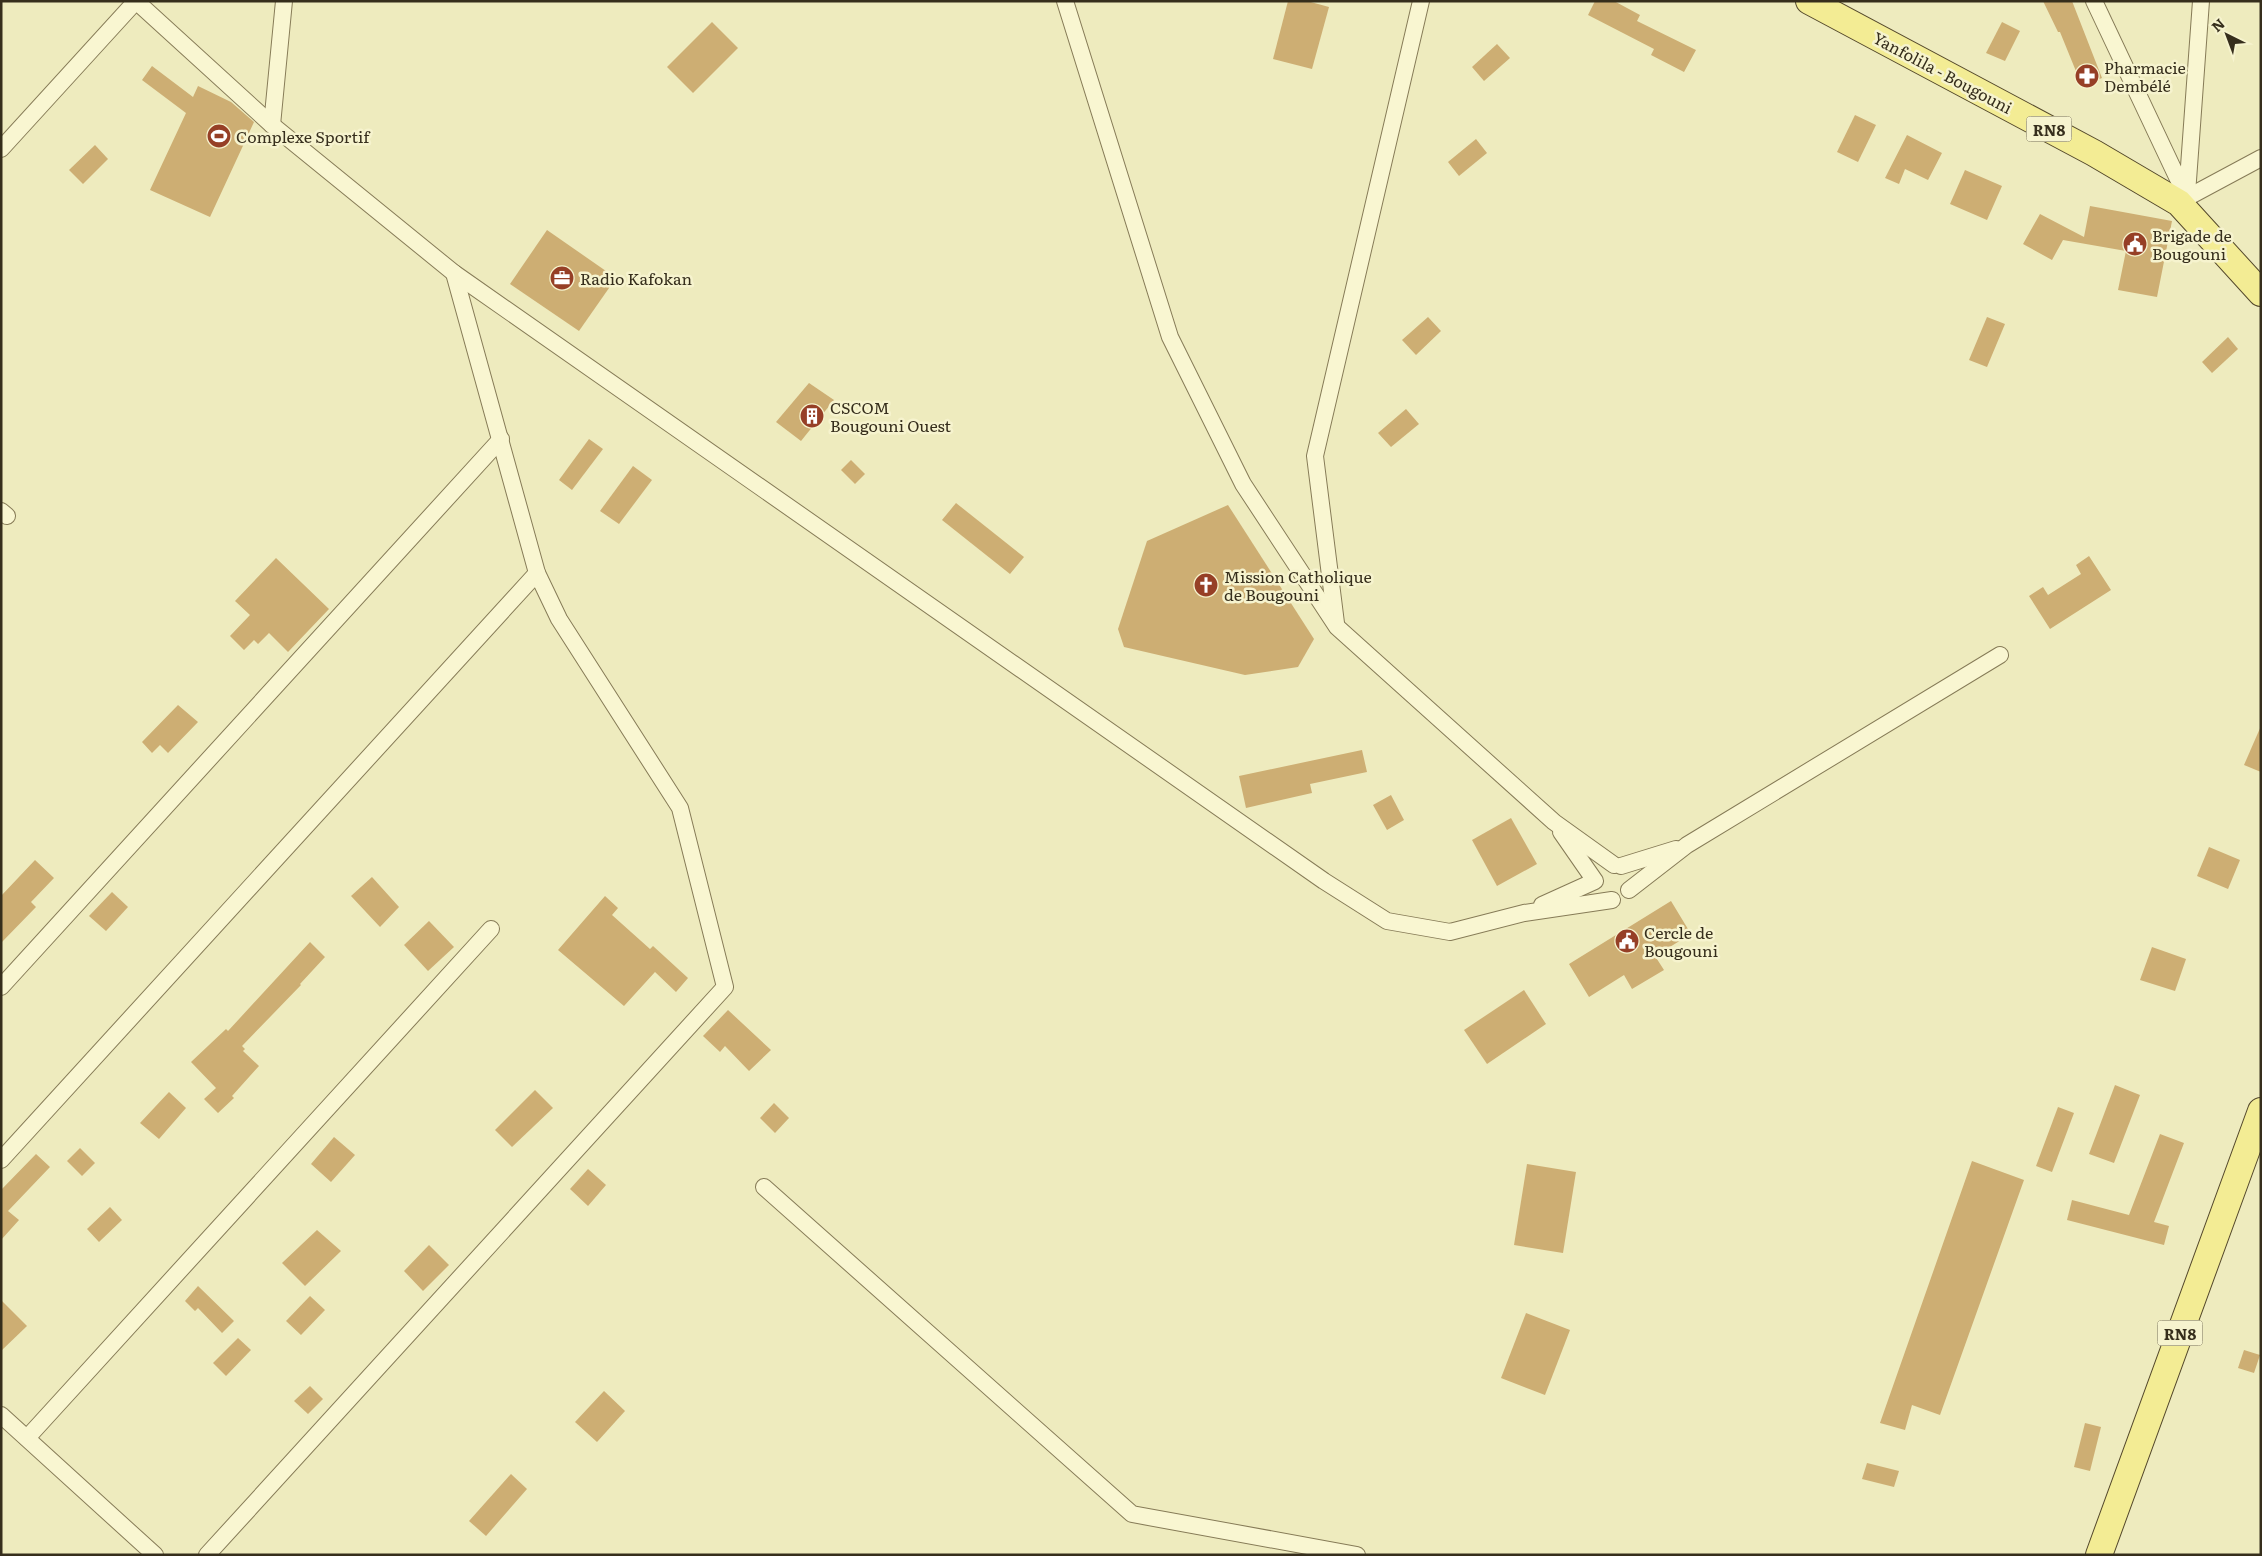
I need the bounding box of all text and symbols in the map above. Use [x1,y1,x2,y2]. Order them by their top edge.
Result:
north arrow [2202,10,2252,60]
text: N [2207,13,2229,36]
street label: Yanfolila - Bougouni [1869,25,2017,119]
place label: Pharmacie Dembélé [2104,55,2186,97]
pharmacy icon: Pharmacie Dembélé [2074,63,2100,89]
road number: RN8 [2026,116,2072,142]
sports icon: Complexe Sportif [206,123,232,149]
place label: Complexe Sportif [236,124,371,148]
place label: Brigade de Bougouni [2152,223,2232,265]
public building icon: Brigade de Bougouni [2122,231,2148,257]
office icon: Radio Kafokan [549,265,575,291]
place label: Radio Kafokan [580,266,692,290]
place label: CSCOM Bougouni Ouest [830,395,952,437]
building icon: CSCOM Bougouni Ouest [799,403,825,429]
place label: Mission Catholique de Bougouni [1224,564,1372,606]
church icon: Mission Catholique de Bougouni [1193,572,1219,598]
place label: Cercle de Bougouni [1644,920,1718,962]
public building icon: Cercle de Bougouni [1614,928,1640,954]
road number: RN8 [2158,1320,2202,1346]

